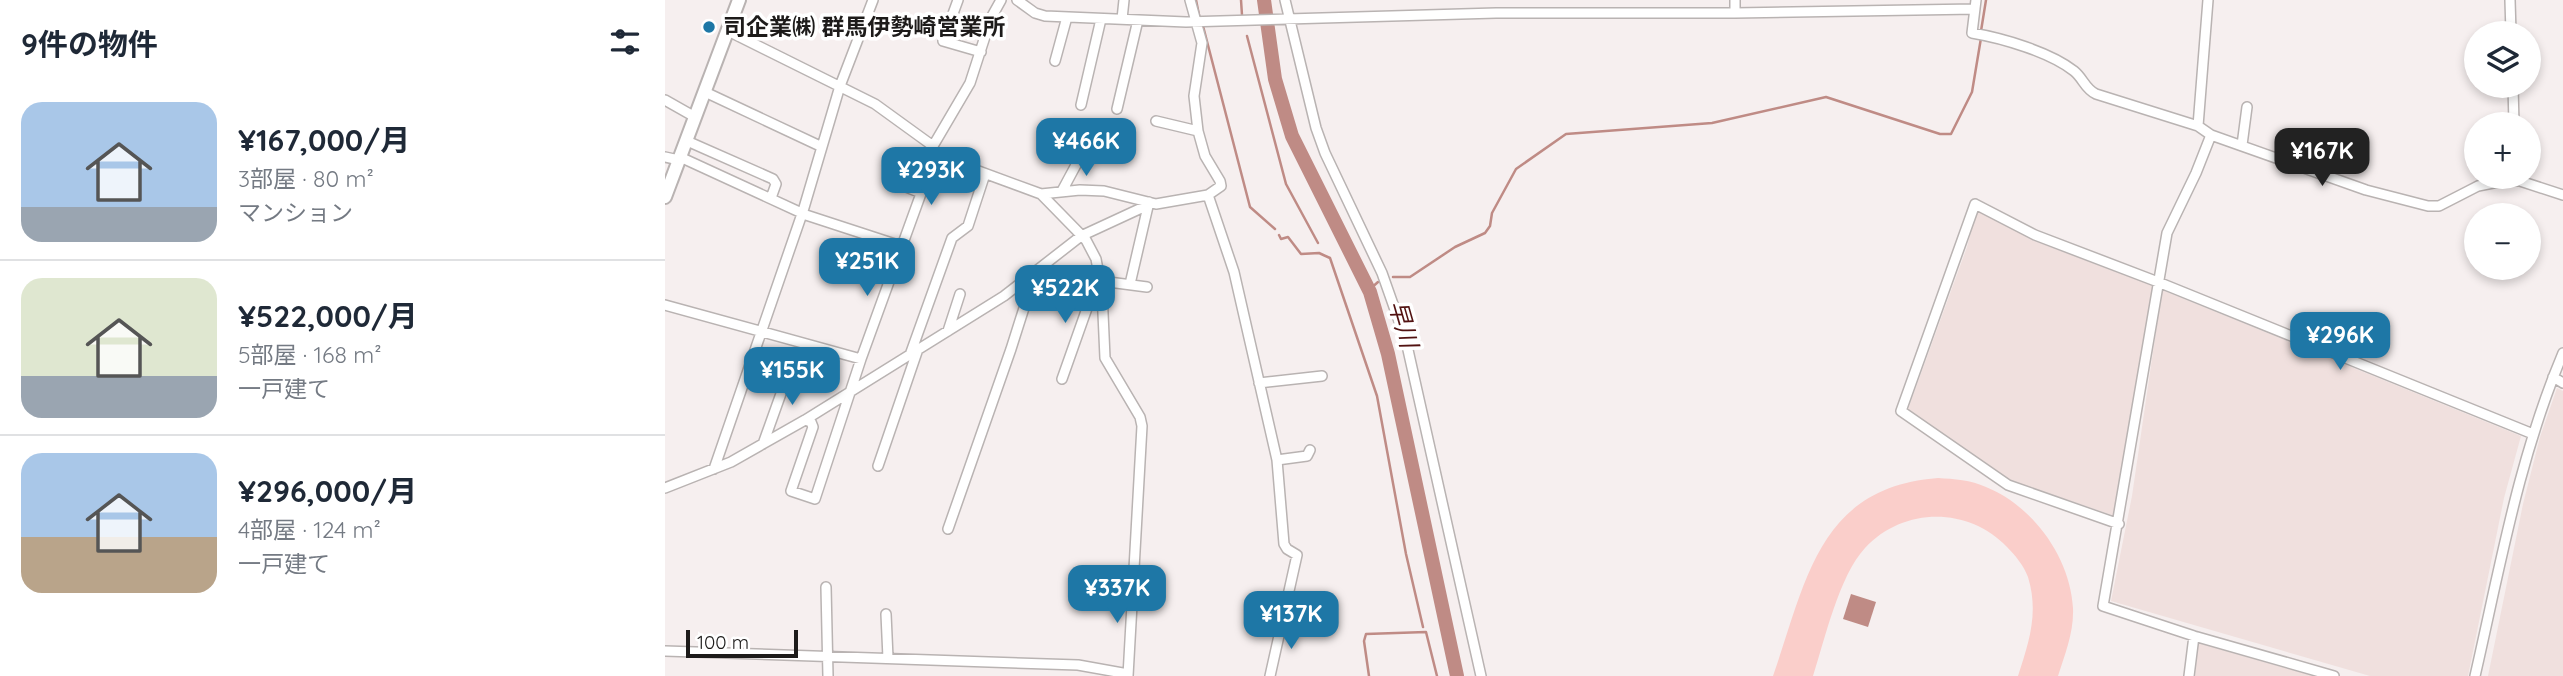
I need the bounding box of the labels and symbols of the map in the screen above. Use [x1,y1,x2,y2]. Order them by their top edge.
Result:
place label: 司企業㈱ 群馬伊勢崎営業所 [723,12,1005,41]
marker: 司企業㈱ 群馬伊勢崎営業所 [701,19,717,35]
pin: ¥466K [1037,118,1135,178]
pin: ¥167K [2273,128,2371,188]
pin: ¥293K [882,148,980,207]
pin: ¥251K [818,238,916,298]
pin: ¥522K [1016,266,1114,325]
water label: 早川 [1383,297,1426,354]
pin: ¥296K [2291,312,2389,372]
pin: ¥155K [743,348,841,407]
pin: ¥337K [1068,566,1166,625]
pin: ¥137K [1242,592,1340,651]
scale bar [686,627,798,659]

